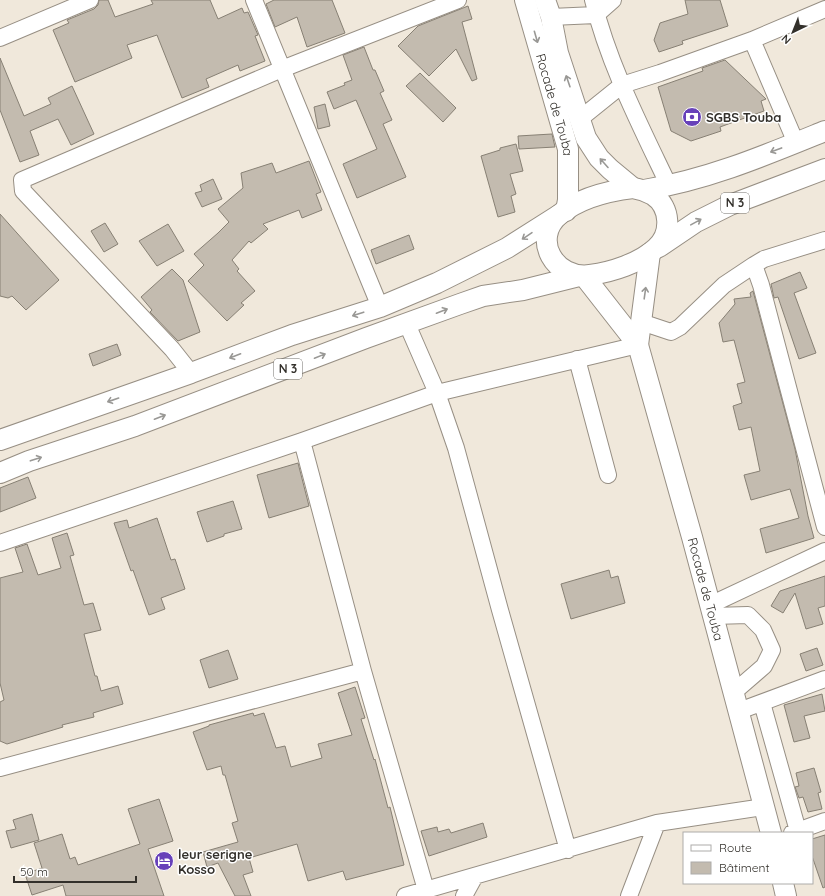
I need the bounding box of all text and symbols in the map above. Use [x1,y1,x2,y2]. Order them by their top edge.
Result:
north arrow [773,12,813,52]
one-way arrow [533,31,540,44]
text: N [778,31,794,47]
street label: Rocade de Touba [533,52,576,156]
one-way arrow [563,76,571,88]
bank icon: SGBS Touba [681,106,703,128]
place label: SGBS Touba [706,109,781,125]
one-way arrow [770,147,782,155]
one-way arrow [599,157,608,168]
road number: N 3 [721,193,749,213]
one-way arrow [690,217,702,225]
one-way arrow [521,233,533,241]
one-way arrow [641,287,649,300]
one-way arrow [436,306,448,314]
one-way arrow [352,311,365,318]
one-way arrow [314,352,326,360]
one-way arrow [230,353,242,361]
road number: N 3 [274,359,302,379]
one-way arrow [107,397,120,404]
one-way arrow [153,413,165,421]
one-way arrow [30,455,43,462]
street label: Rocade de Touba [684,536,727,642]
legend [683,832,813,884]
text: Route [719,840,752,855]
place label: leur serigne Kosso [178,846,253,877]
hotel icon: leur serigne Kosso [153,850,175,872]
scale bar [14,858,136,884]
text: Bâtiment [719,860,769,875]
text: 50 m [20,864,48,879]

